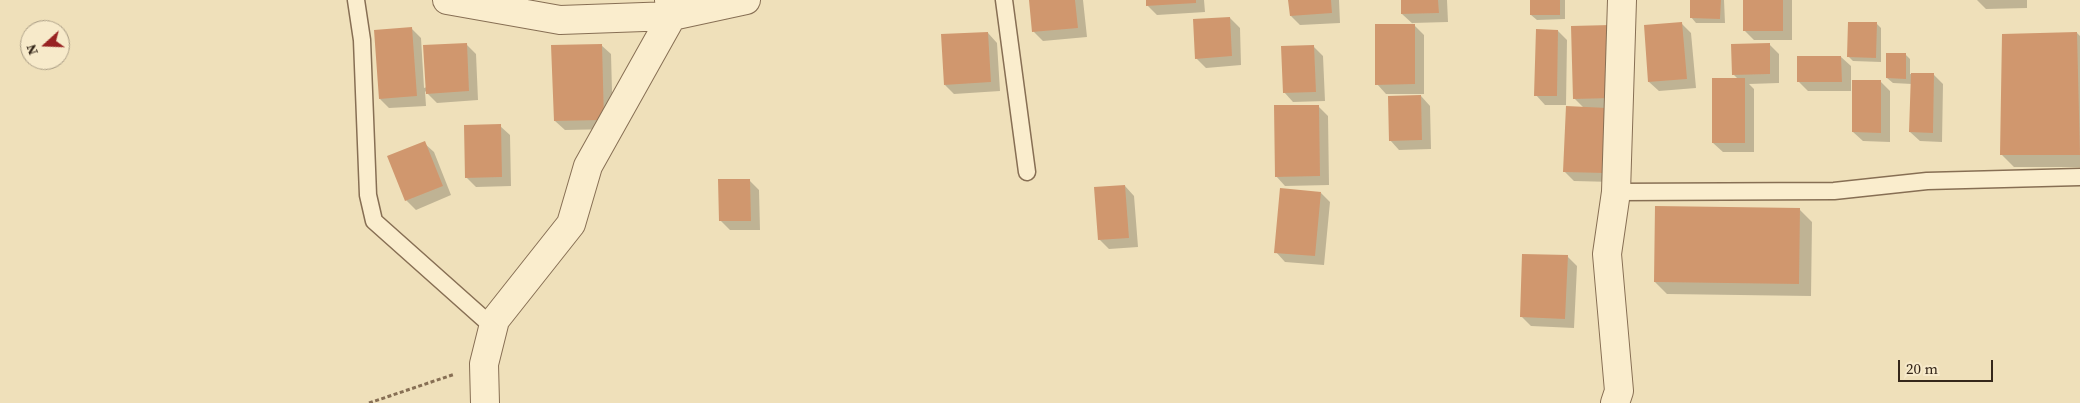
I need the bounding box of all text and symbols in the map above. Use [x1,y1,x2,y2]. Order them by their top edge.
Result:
north arrow [20,20,70,70]
text: N [21,42,43,58]
scale bar [1900,350,1995,382]
text: 20 m [1906,358,1938,379]

